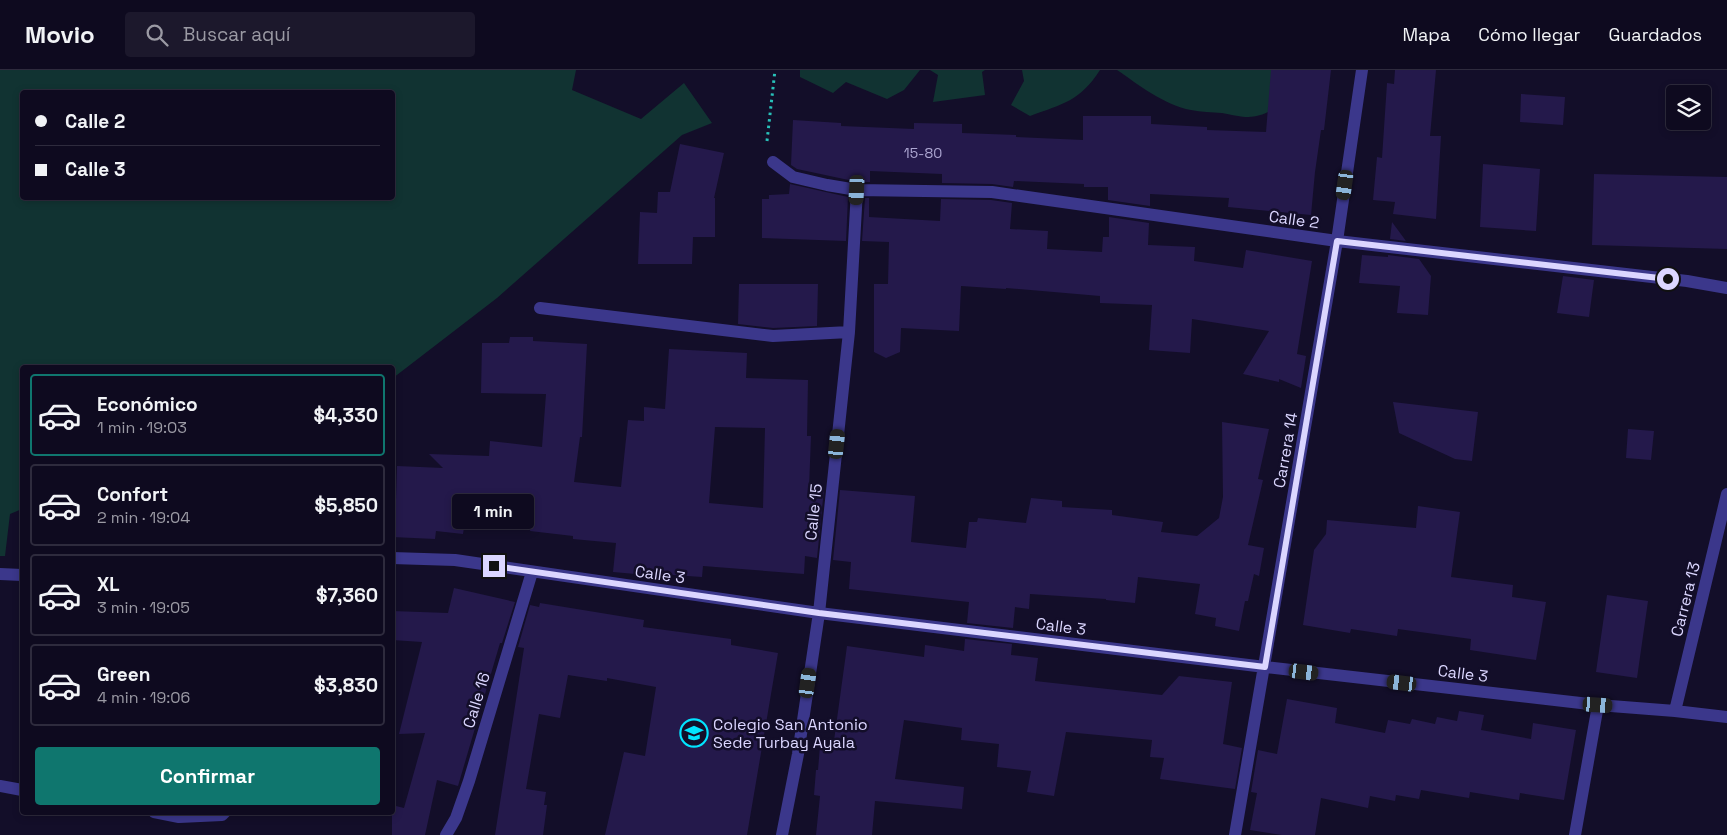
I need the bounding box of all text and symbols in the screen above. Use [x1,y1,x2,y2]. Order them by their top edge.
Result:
search box [125,12,475,57]
text: Movio [25,19,95,50]
icon: search [143,21,171,49]
text: Buscar aquí [183,22,290,47]
text: Mapa [1402,23,1450,46]
text: Cómo llegar [1478,23,1580,46]
text: Guardados [1608,23,1702,46]
map controls [1666,85,1711,130]
button: layers [1666,85,1711,130]
text: Calle 2 [65,109,125,134]
house number: 15-80 [904,144,942,162]
text: Calle 3 [65,157,126,182]
car [1335,169,1354,201]
car [848,175,865,205]
street label: Calle 2 [1267,206,1320,233]
route start [1657,268,1679,290]
text: Económico [97,392,198,417]
icon: car [37,393,82,438]
text: $4,330 [313,403,378,428]
street label: Carrera 14 [1269,411,1302,490]
text: 1 min · 19:03 [97,417,187,438]
car [827,428,846,460]
text: Confort [97,482,168,507]
icon: car [37,483,82,528]
street label: Calle 15 [800,483,827,542]
text: $5,850 [314,493,378,518]
callout: 1 min [453,494,535,528]
text: 1 min [473,501,513,522]
text: 2 min · 19:04 [97,507,190,528]
route end [483,555,505,577]
street label: Carrera 13 [1666,560,1705,639]
street label: Calle 3 [633,561,686,588]
text: XL [97,572,120,597]
icon: car [37,573,82,618]
text: $7,360 [316,583,378,608]
text: 3 min · 19:05 [97,597,190,618]
street label: Calle 3 [1035,613,1087,640]
street label: Calle 3 [1437,660,1489,687]
text: Green [97,662,150,687]
icon: car [37,663,82,708]
car [1288,663,1319,681]
car [798,667,817,699]
street label: Calle 16 [458,670,495,731]
text: $3,830 [314,673,378,698]
car [1386,674,1417,692]
text: 4 min · 19:06 [97,687,190,708]
car [1582,696,1613,714]
place label: Colegio San Antonio Sede Turbay Ayala [713,714,868,753]
school or university icon: Colegio San Antonio Sede Turbay Ayala [679,718,709,748]
button: Confirmar [35,747,380,805]

